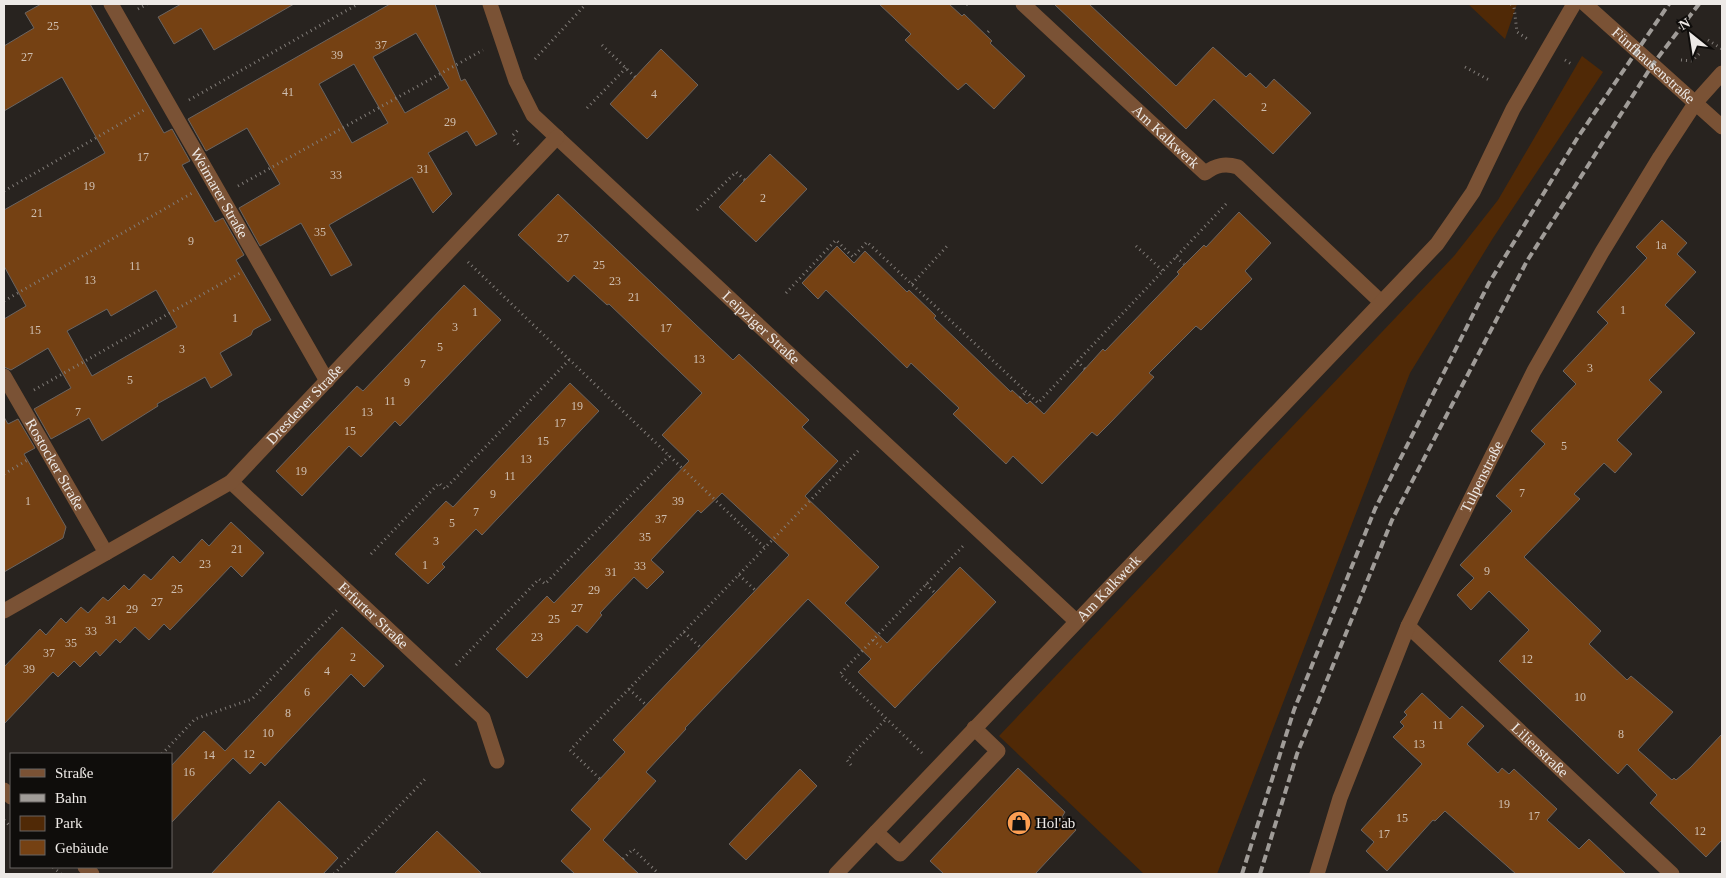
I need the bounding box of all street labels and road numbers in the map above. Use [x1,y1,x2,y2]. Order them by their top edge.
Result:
street label: Fünfhausenstraße [1609,24,1698,107]
street label: Am Kalkwerk [1129,102,1203,172]
street label: Weimarer Straße [187,145,252,241]
street label: Leipziger Straße [719,288,803,368]
street label: Dresdener Straße [263,361,346,448]
street label: Rostocker Straße [22,416,88,513]
street label: Tulpenstraße [1457,438,1506,515]
street label: Am Kalkwerk [1073,551,1144,625]
street label: Erfurter Straße [335,579,412,652]
street label: Lilienstraße [1508,720,1572,781]

